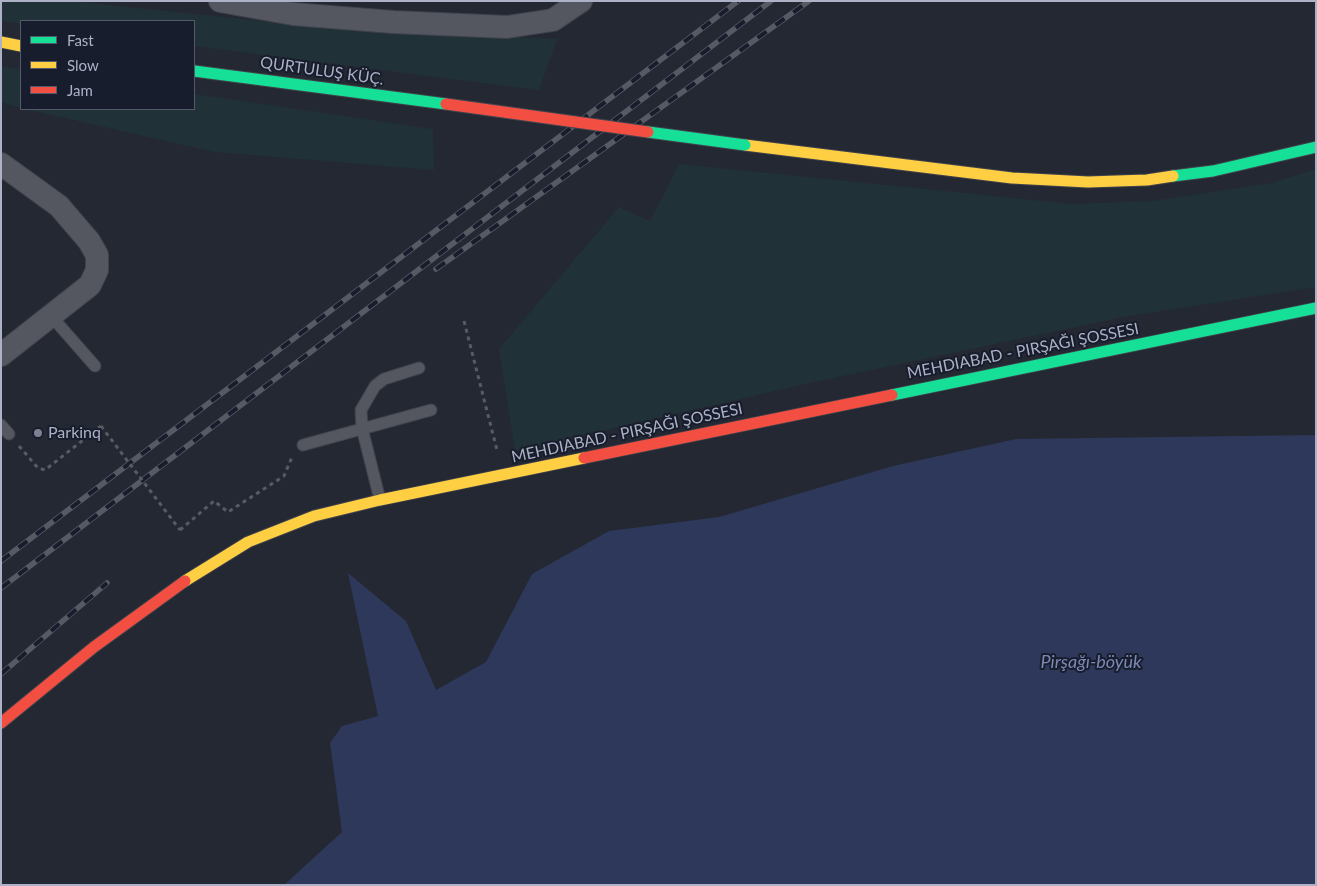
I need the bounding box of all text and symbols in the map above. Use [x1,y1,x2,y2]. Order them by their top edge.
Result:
legend [20,20,195,110]
text: Fast [67,31,94,49]
street label: QURTULUŞ KÜÇ. [259,53,385,89]
text: Slow [67,56,99,74]
text: Jam [67,81,93,99]
street label: MEHDIABAD - PIRŞAĞI ŞOSSESI [905,319,1141,383]
street label: MEHDIABAD - PIRŞAĞI ŞOSSESI [510,399,744,467]
place label: Parkinq [48,423,101,443]
marker: Parkinq [32,427,44,439]
water label: Pirşağı-böyük [1040,651,1142,673]

